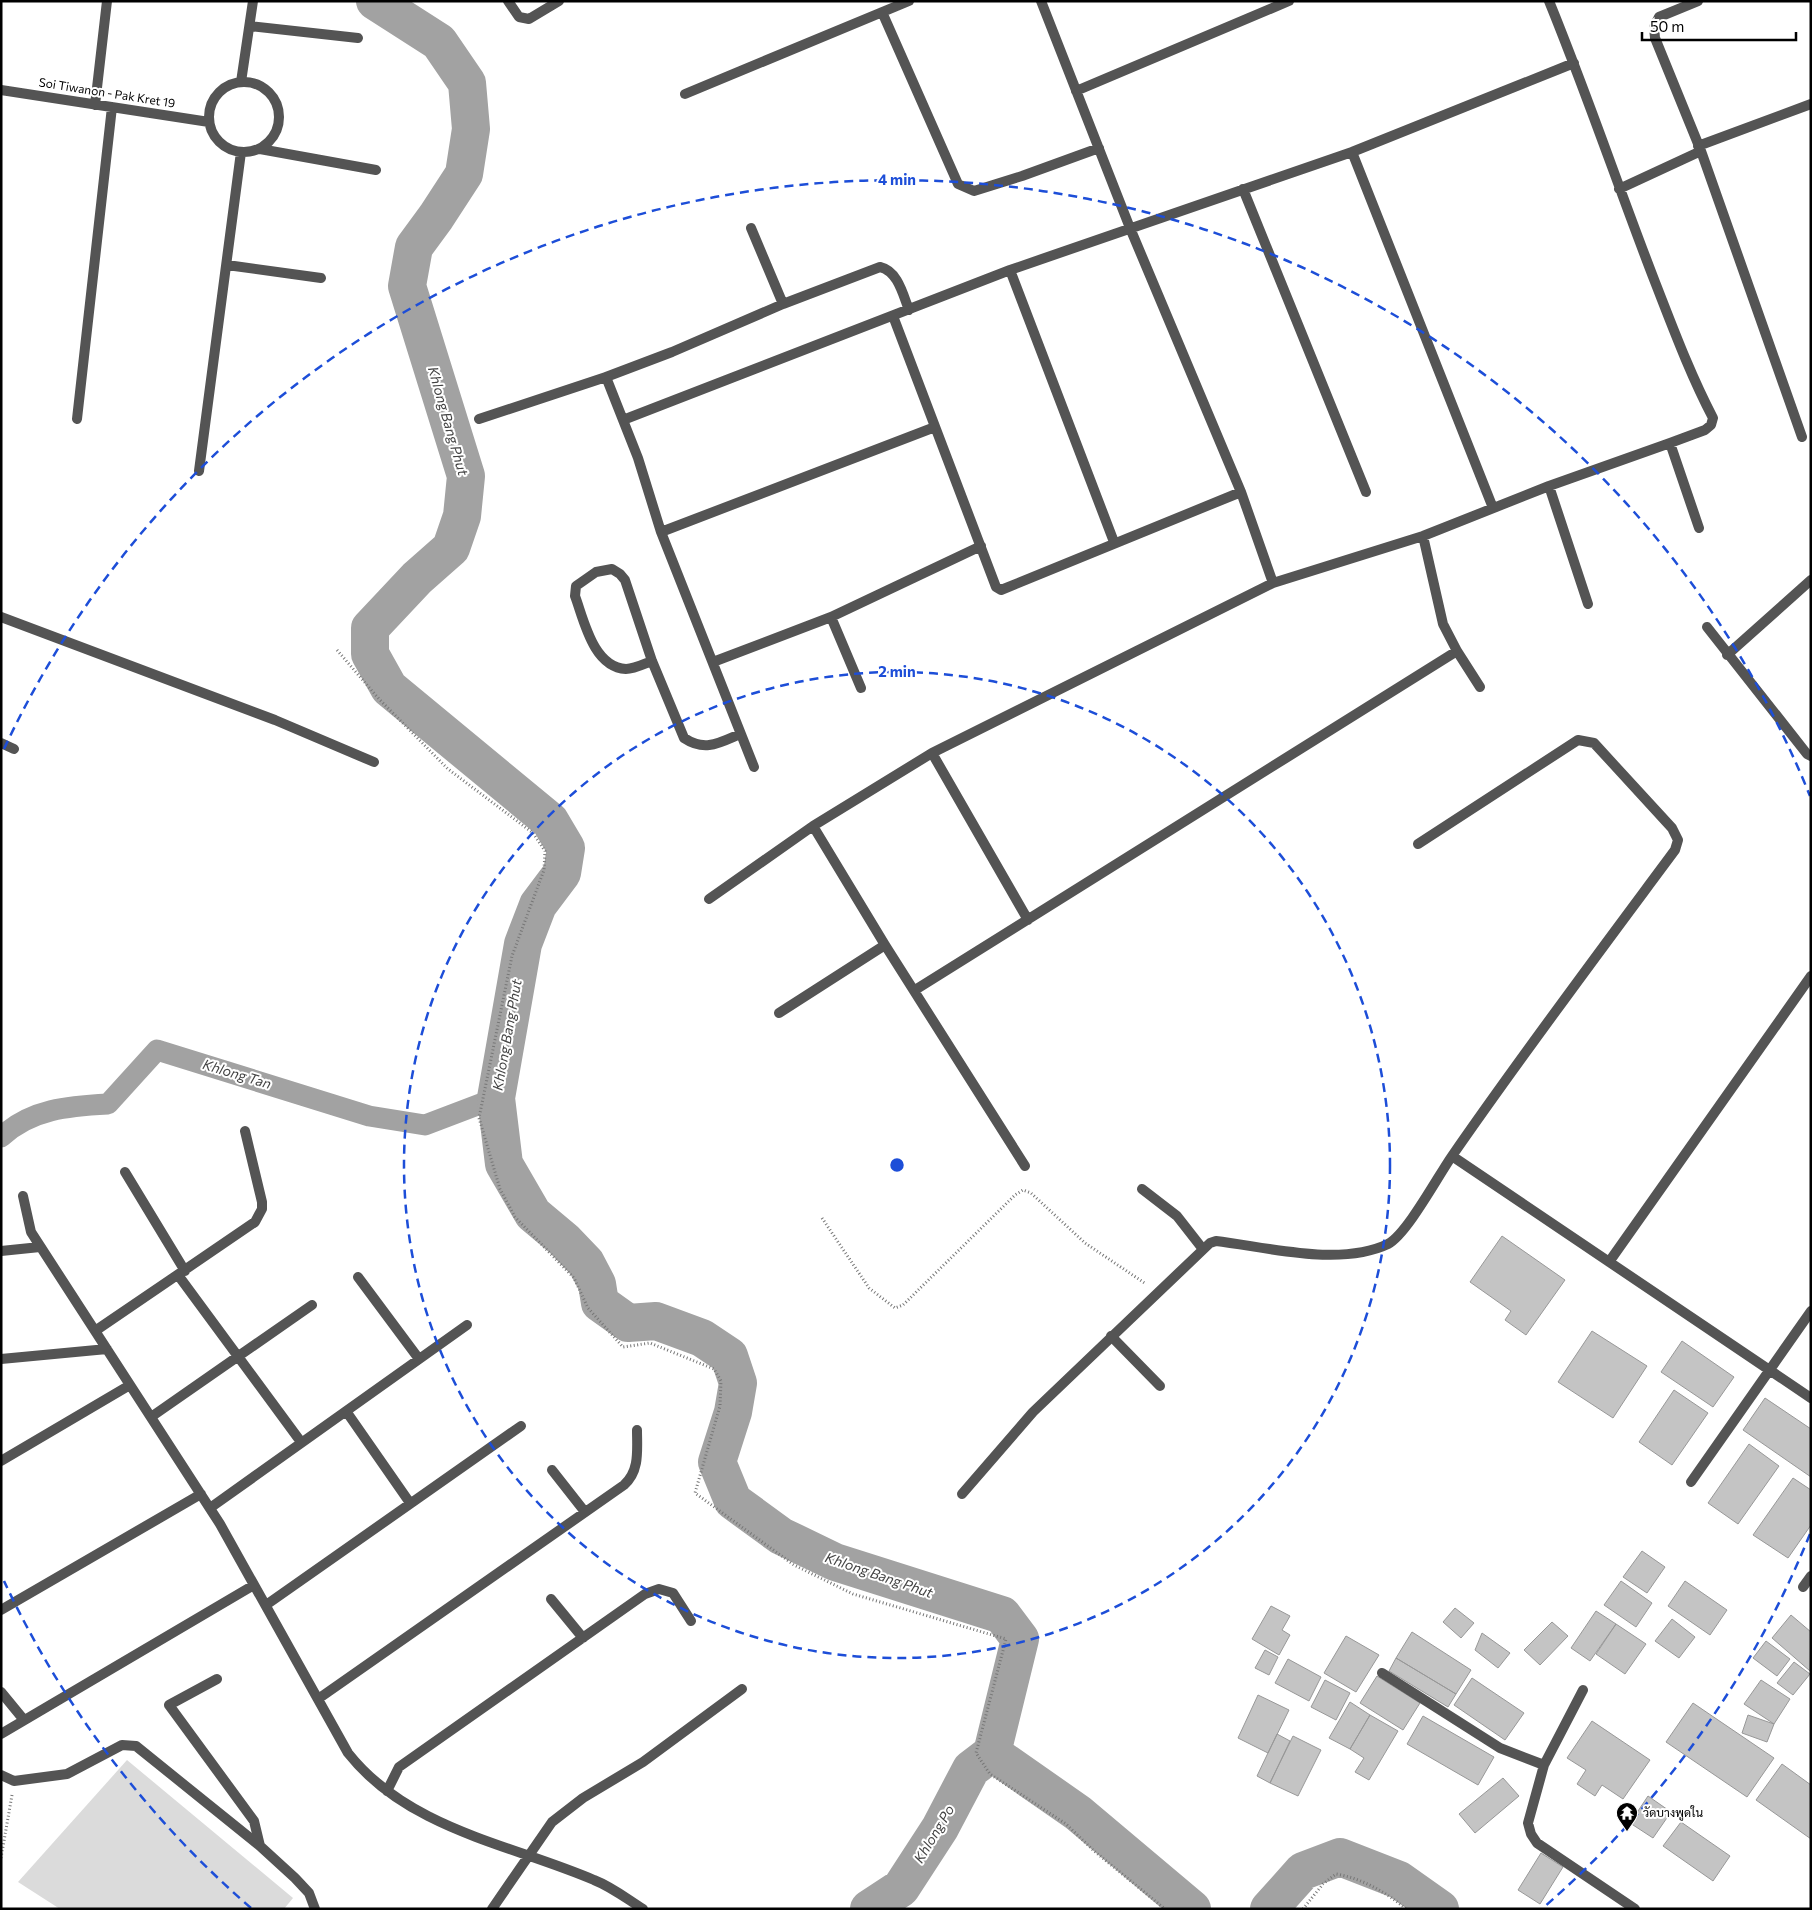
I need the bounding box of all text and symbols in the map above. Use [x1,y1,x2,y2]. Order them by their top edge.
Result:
scale bar [1642,10,1796,42]
text: 50 m [1650,17,1684,35]
street label: Soi Tiwanon - Pak Kret 19 [38,74,176,110]
text: 4 min [878,170,916,188]
water label: Khlong Bang Phut [425,364,472,478]
text: 2 min [878,662,916,680]
water label: Khlong Bang Phut [488,978,525,1092]
water label: Khlong Tan [201,1055,273,1092]
centre of rings [888,1156,906,1174]
water label: Khlong Bang Phut [823,1548,935,1601]
temple icon: วัดบางพูดใน [1615,1801,1639,1832]
water label: Khlong Po [910,1802,957,1866]
place label: วัดบางพูดใน [1643,1805,1704,1821]

